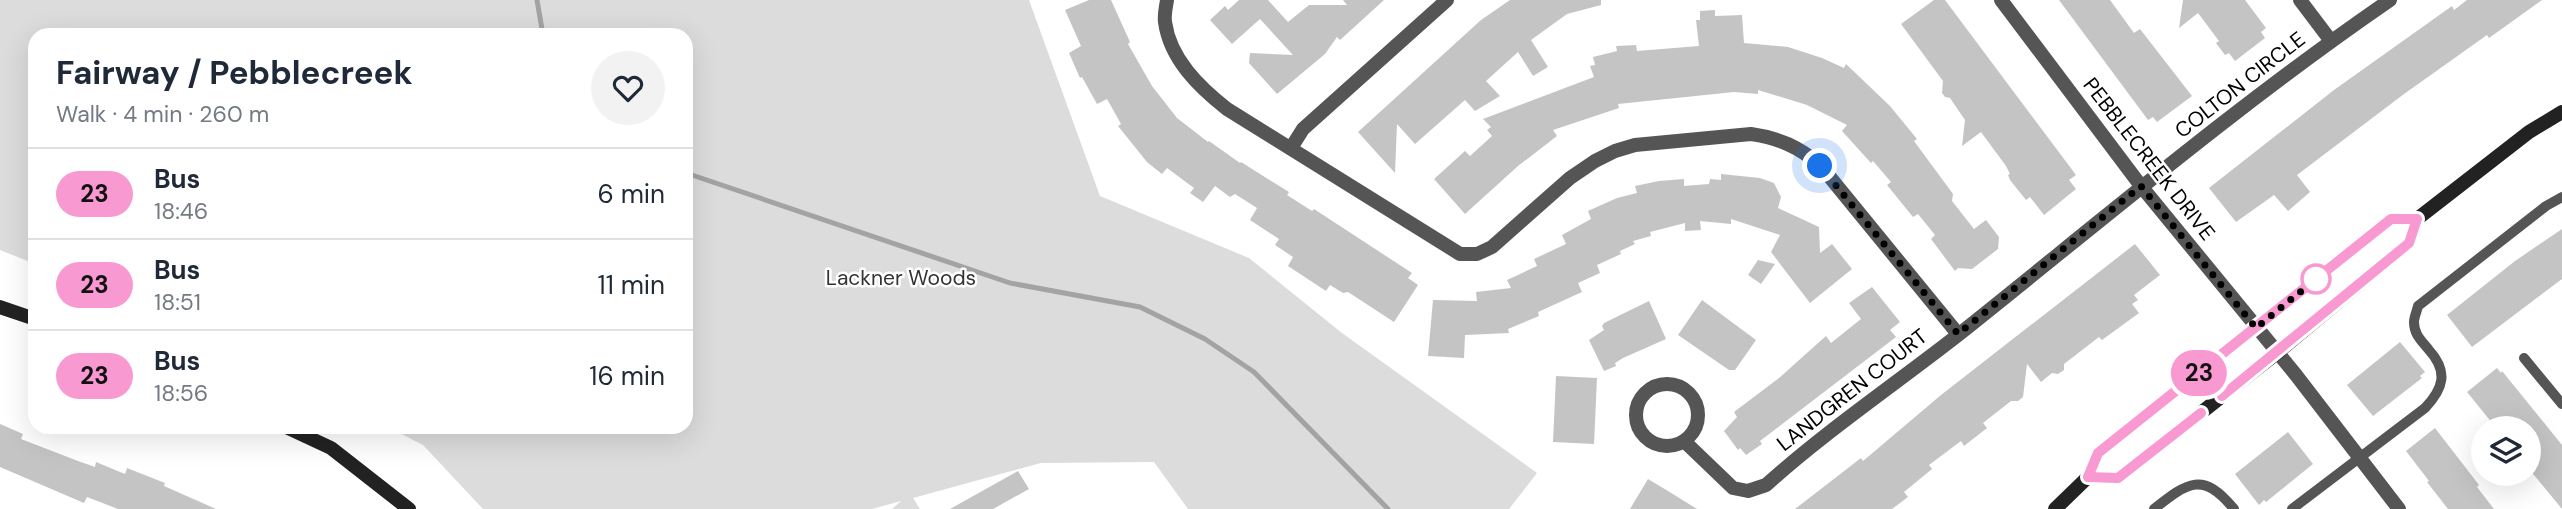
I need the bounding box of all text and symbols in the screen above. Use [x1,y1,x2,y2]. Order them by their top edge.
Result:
street label: COLTON CIRCLE [2169,25,2311,145]
text: Fairway / Pebblecreek [56,51,413,94]
button: heart [591,51,665,125]
street label: PEBBLECREEK DRIVE [2077,72,2221,246]
text: Walk · 4 min · 260 m [56,99,269,129]
your location [1802,148,1837,183]
text: Bus [154,162,200,196]
text: 6 min [597,177,665,211]
text: 23 [80,178,109,209]
text: 18:46 [154,196,208,226]
text: Bus [154,253,200,287]
park label: Lackner Woods [826,264,976,292]
unlabelled marker [2301,264,2331,294]
text: 11 min [598,268,665,302]
text: 23 [80,269,109,300]
text: 18:51 [154,287,201,317]
street label: LANDGREN COURT [1771,322,1933,458]
text: Bus [154,344,200,378]
line badge: 23 [2168,350,2230,396]
text: 23 [2185,357,2213,388]
text: 16 min [589,359,665,393]
text: 23 [80,360,109,391]
text: 18:56 [154,378,208,408]
map controls [2471,416,2541,486]
button: layers [2471,416,2541,486]

